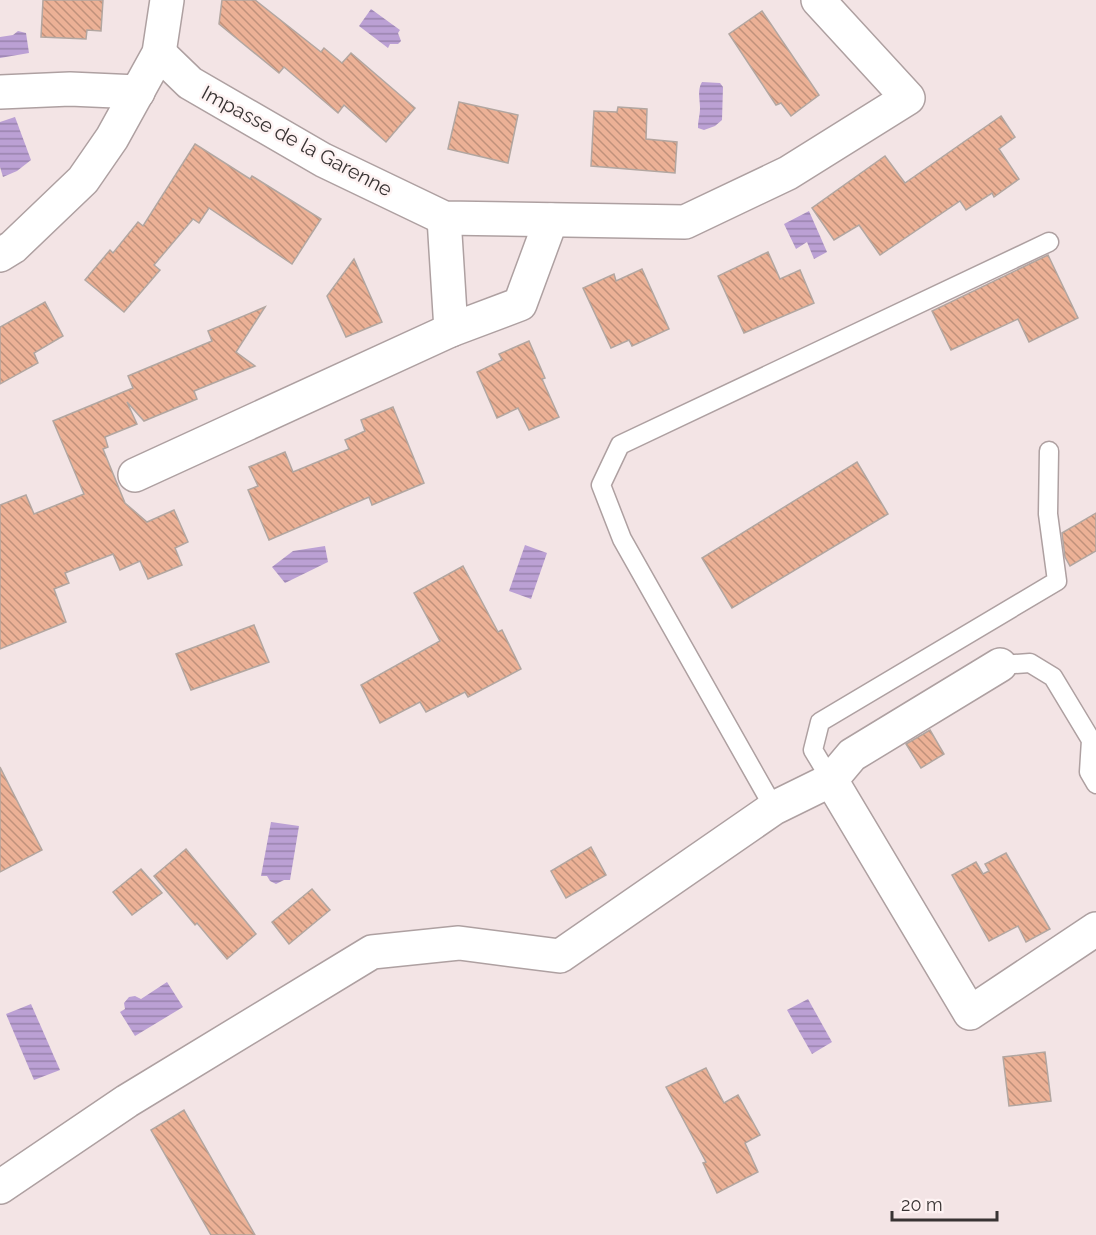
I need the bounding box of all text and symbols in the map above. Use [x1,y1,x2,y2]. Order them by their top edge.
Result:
street label: Impasse de la Garenne [198,81,397,202]
scale bar [892,1184,997,1222]
text: 20 m [901,1194,943,1215]

